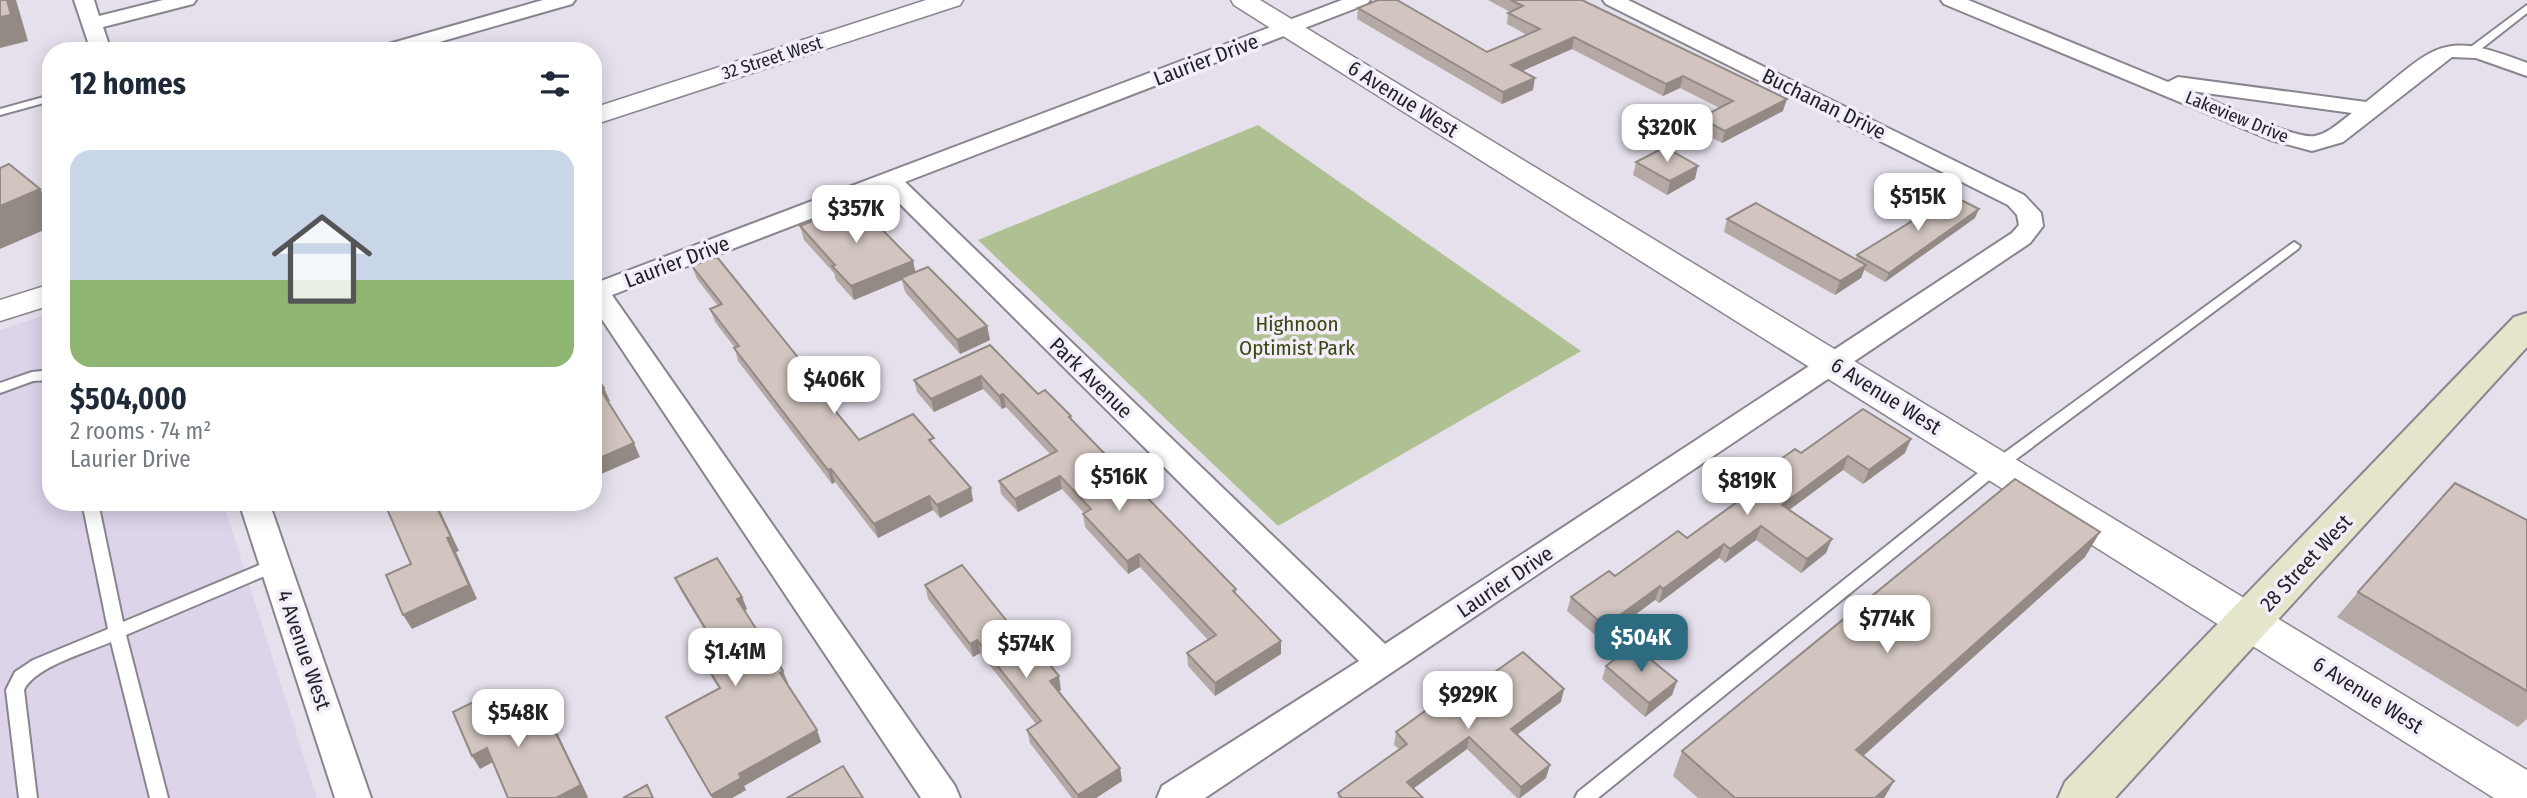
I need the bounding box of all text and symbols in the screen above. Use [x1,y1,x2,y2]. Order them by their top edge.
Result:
street label: Laurier Drive [1150,28,1262,92]
street label: 32 Street West [719,31,825,85]
street label: 6 Avenue West [1343,55,1463,143]
street label: Buchanan Drive [1758,63,1890,145]
icon: filters [536,65,574,103]
text: 12 homes [70,66,186,102]
street label: Lakeview Drive [2182,86,2292,148]
pin: $320K [1618,104,1716,164]
text: $320K [1638,113,1696,141]
pin: $515K [1869,174,1967,233]
text: $515K [1890,182,1946,210]
pin: $357K [807,186,905,245]
text: $357K [828,194,884,222]
icon: home [259,196,385,322]
street label: Laurier Drive [621,230,733,294]
park label: Highnoon Optimist Park [1239,311,1355,361]
street label: Park Avenue [1044,332,1138,424]
street label: 6 Avenue West [1826,352,1946,440]
pin: $406K [785,356,883,416]
text: $406K [803,365,865,393]
text: $504,000 [70,381,187,417]
text: 2 rooms · 74 m² [70,417,211,445]
text: Laurier Drive [70,445,191,473]
pin: $516K [1070,454,1168,513]
pin: $819K [1698,458,1796,517]
text: $516K [1091,462,1147,490]
text: $819K [1718,466,1776,494]
street label: 28 Street West [2255,509,2358,617]
street label: Laurier Drive [1452,540,1558,624]
street label: 4 Avenue West [271,587,337,713]
pin: $774K [1838,596,1936,655]
text: $774K [1859,604,1915,632]
pin: $504K [1592,614,1690,674]
pin: $574K [977,620,1075,680]
text: $504K [1611,623,1671,651]
pin: $1.41M [678,628,792,688]
text: $574K [998,629,1054,657]
text: $1.41M [704,637,766,665]
street label: 6 Avenue West [2308,651,2428,739]
pin: $929K [1419,672,1517,731]
text: $929K [1439,680,1497,708]
pin: $548K [469,690,567,749]
text: $548K [488,698,548,726]

